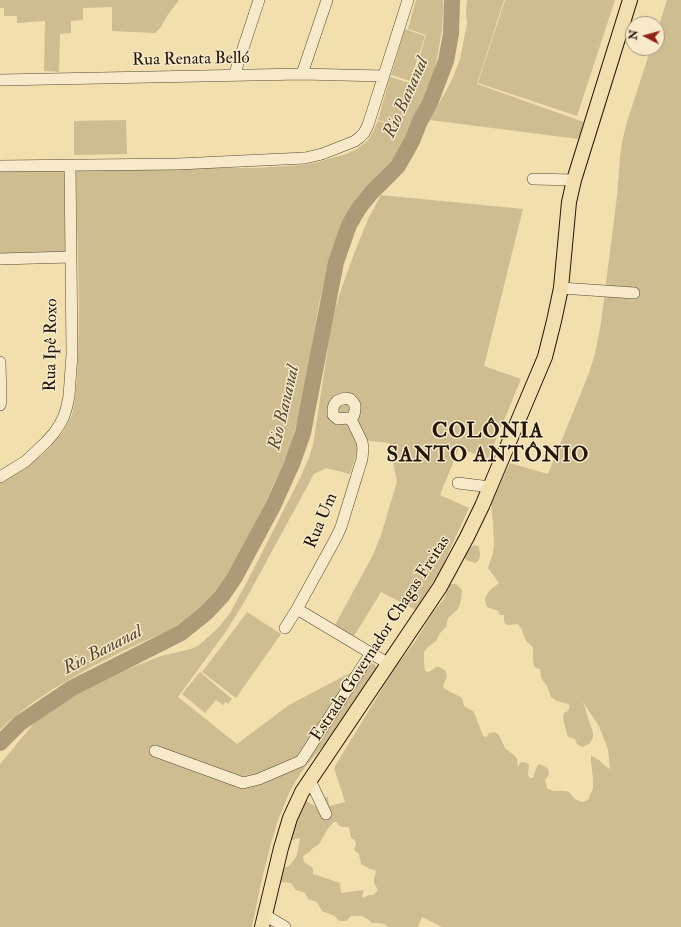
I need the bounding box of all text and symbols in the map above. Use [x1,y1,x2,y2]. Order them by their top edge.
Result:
north arrow [625,16,665,56]
text: N [627,29,641,40]
street label: Rua Renata Belló [132,49,250,71]
water label: Rio Bananal [380,54,434,142]
street label: Rua Ipê Roxo [41,298,63,392]
water label: Rio Bananal [265,364,305,452]
district label: COLÔNIA SANTO ANTÔNIO [387,419,589,469]
street label: Rua Um [301,490,343,552]
street label: Estrada Governador Chagas Freitas [307,533,455,745]
water label: Rio Bananal [60,622,146,680]

